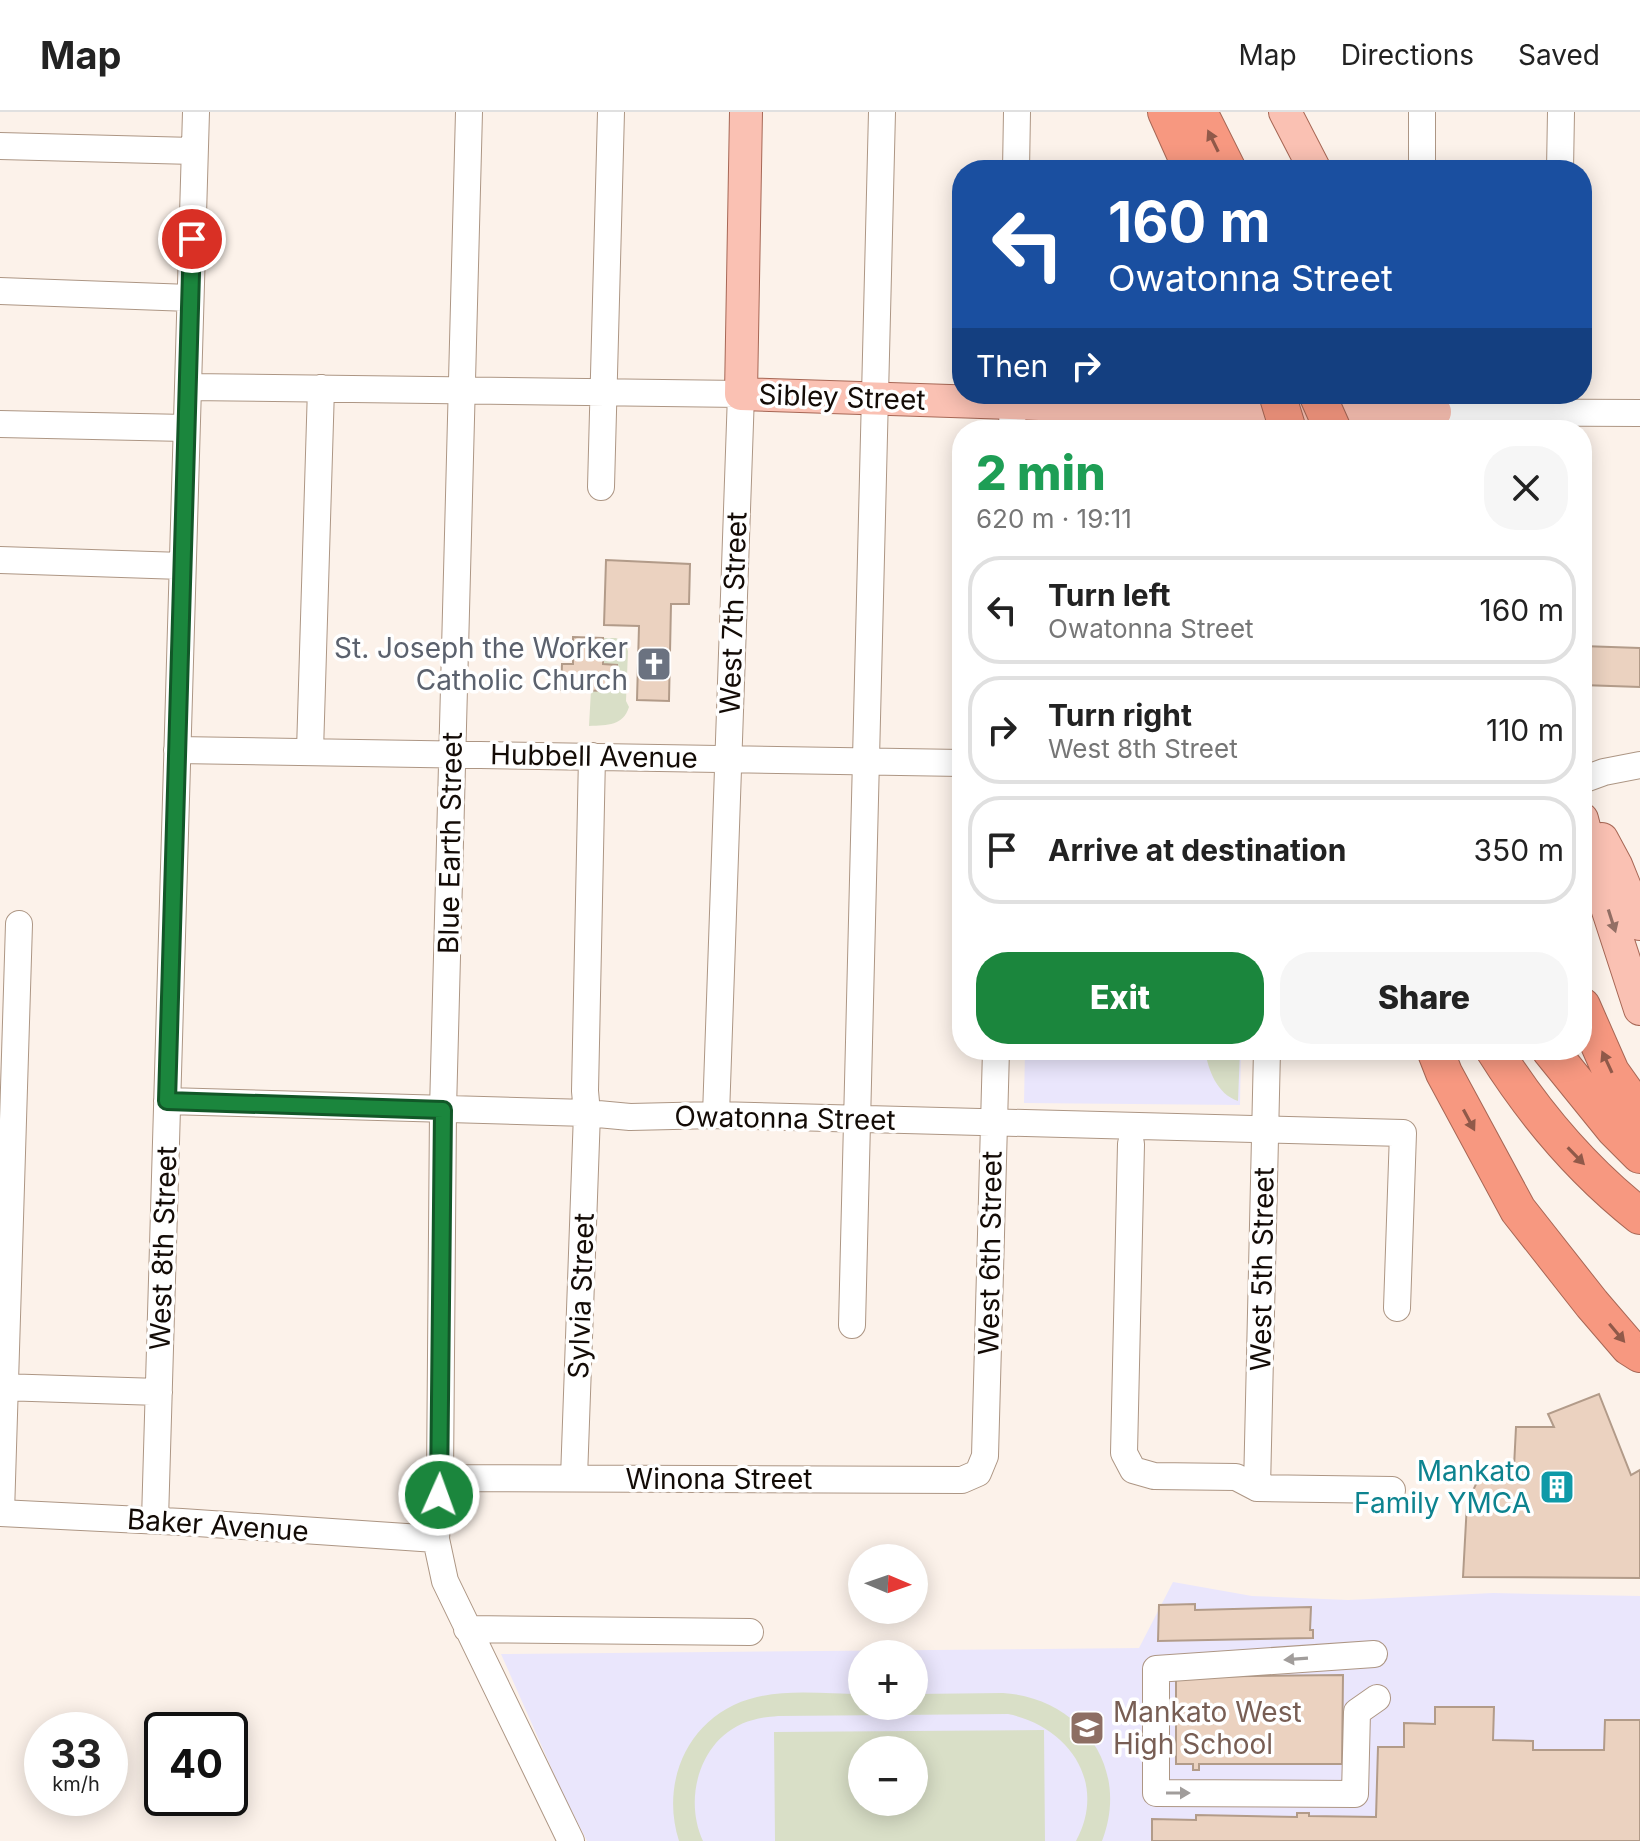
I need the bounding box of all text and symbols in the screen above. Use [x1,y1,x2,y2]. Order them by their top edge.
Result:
text: Map [40,32,121,78]
text: Map [1238,38,1297,72]
text: Directions [1341,38,1474,72]
text: Saved [1518,38,1600,72]
one-way arrow [1206,129,1220,153]
text: 160 m [1108,188,1271,256]
icon: left [976,192,1080,296]
pin [158,205,226,273]
icon: arrive [170,217,214,261]
text: Owatonna Street [1108,256,1393,300]
icon: right [1064,344,1108,388]
text: Then [976,348,1048,384]
street label: Sibley Street [758,377,926,417]
text: 2 min [976,443,1106,502]
button: close [1484,446,1568,530]
text: 620 m · 19:11 [976,503,1132,534]
street label: West 7th Street [712,511,754,715]
text: Turn left [1048,577,1170,613]
icon: left [980,588,1024,632]
text: 160 m [1480,592,1564,628]
text: Owatonna Street [1048,613,1254,644]
place label: St. Joseph the Worker Catholic Church [334,631,628,697]
church icon: St. Joseph the Worker Catholic Church [635,645,673,683]
text: Turn right [1048,697,1192,733]
icon: right [980,708,1024,752]
text: 110 m [1486,712,1564,748]
street label: Blue Earth Street [431,732,469,954]
text: West 8th Street [1048,733,1238,764]
street label: Hubbell Avenue [490,737,698,775]
icon: arrive [980,828,1024,872]
text: Arrive at destination [1048,832,1346,868]
text: 350 m [1474,832,1564,868]
one-way arrow [1606,909,1618,933]
button: Exit [976,952,1264,1044]
button: Share [1280,952,1568,1044]
one-way arrow [1600,1050,1614,1074]
street label: Owatonna Street [674,1099,896,1137]
one-way arrow [1462,1109,1476,1131]
street label: West 8th Street [142,1145,184,1351]
one-way arrow [1567,1146,1585,1165]
street label: West 6th Street [971,1151,1009,1355]
street label: West 5th Street [1243,1167,1281,1371]
street label: Sylvia Street [561,1213,601,1379]
one-way arrow [1608,1322,1625,1342]
position arrow [397,1453,481,1537]
place label: Mankato Family YMCA [1354,1454,1531,1520]
street label: Winona Street [626,1462,812,1496]
building icon: Mankato Family YMCA [1538,1468,1576,1506]
street label: Baker Avenue [126,1502,310,1548]
north arrow [848,1544,928,1624]
map controls [848,1544,928,1816]
button: + [848,1640,928,1720]
one-way arrow [1283,1653,1308,1666]
place label: Mankato West High School [1113,1695,1302,1761]
school or university icon: Mankato West High School [1068,1709,1106,1747]
speed limit sign: 40 [144,1712,248,1816]
text: 33 [50,1729,102,1778]
button: − [848,1736,928,1816]
text: km/h [52,1772,100,1796]
one-way arrow [1166,1787,1191,1799]

